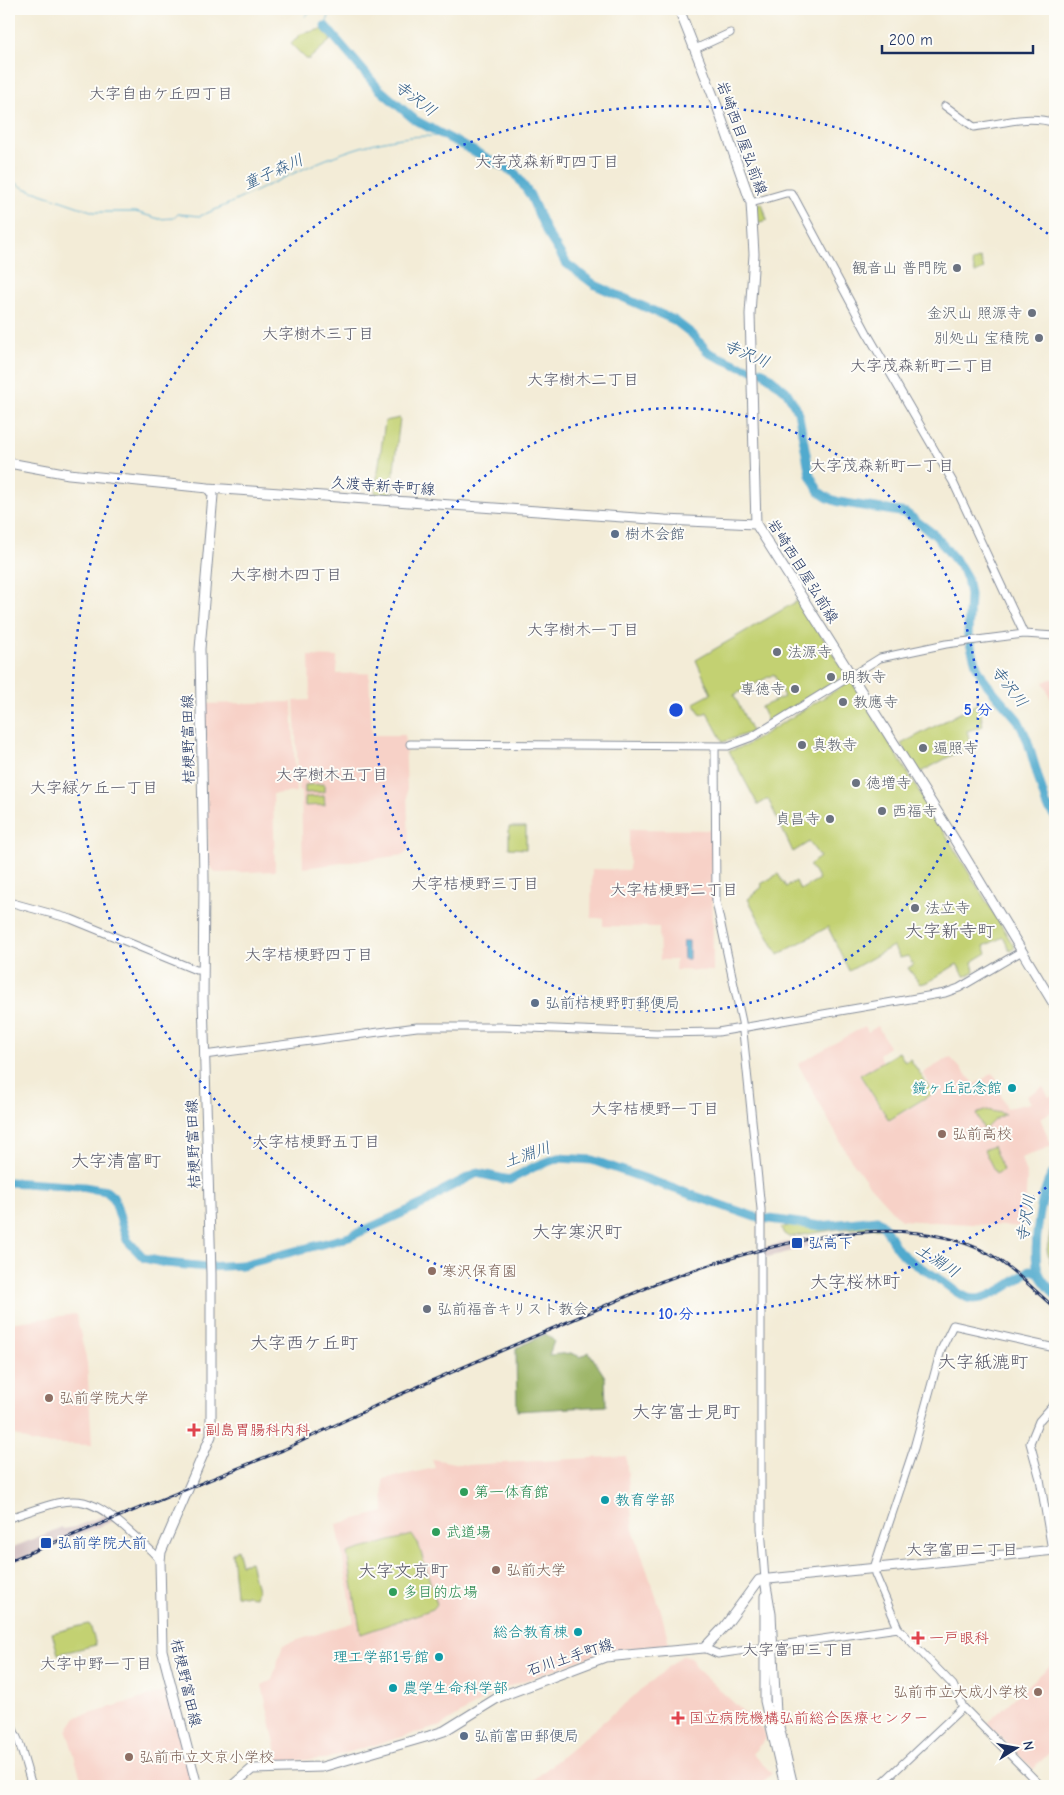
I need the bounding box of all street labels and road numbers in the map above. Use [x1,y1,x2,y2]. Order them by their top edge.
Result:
street label: 岩崎西目屋弘前線 [713,79,771,197]
street label: 久渡寺新寺町線 [330,473,436,499]
street label: 岩崎西目屋弘前線 [764,515,842,627]
street label: 桔梗野富田線 [178,694,198,784]
street label: 桔梗野富田線 [182,1099,204,1189]
street label: 石川土手町線 [524,1635,616,1679]
street label: 桔梗野富田線 [167,1637,205,1729]

